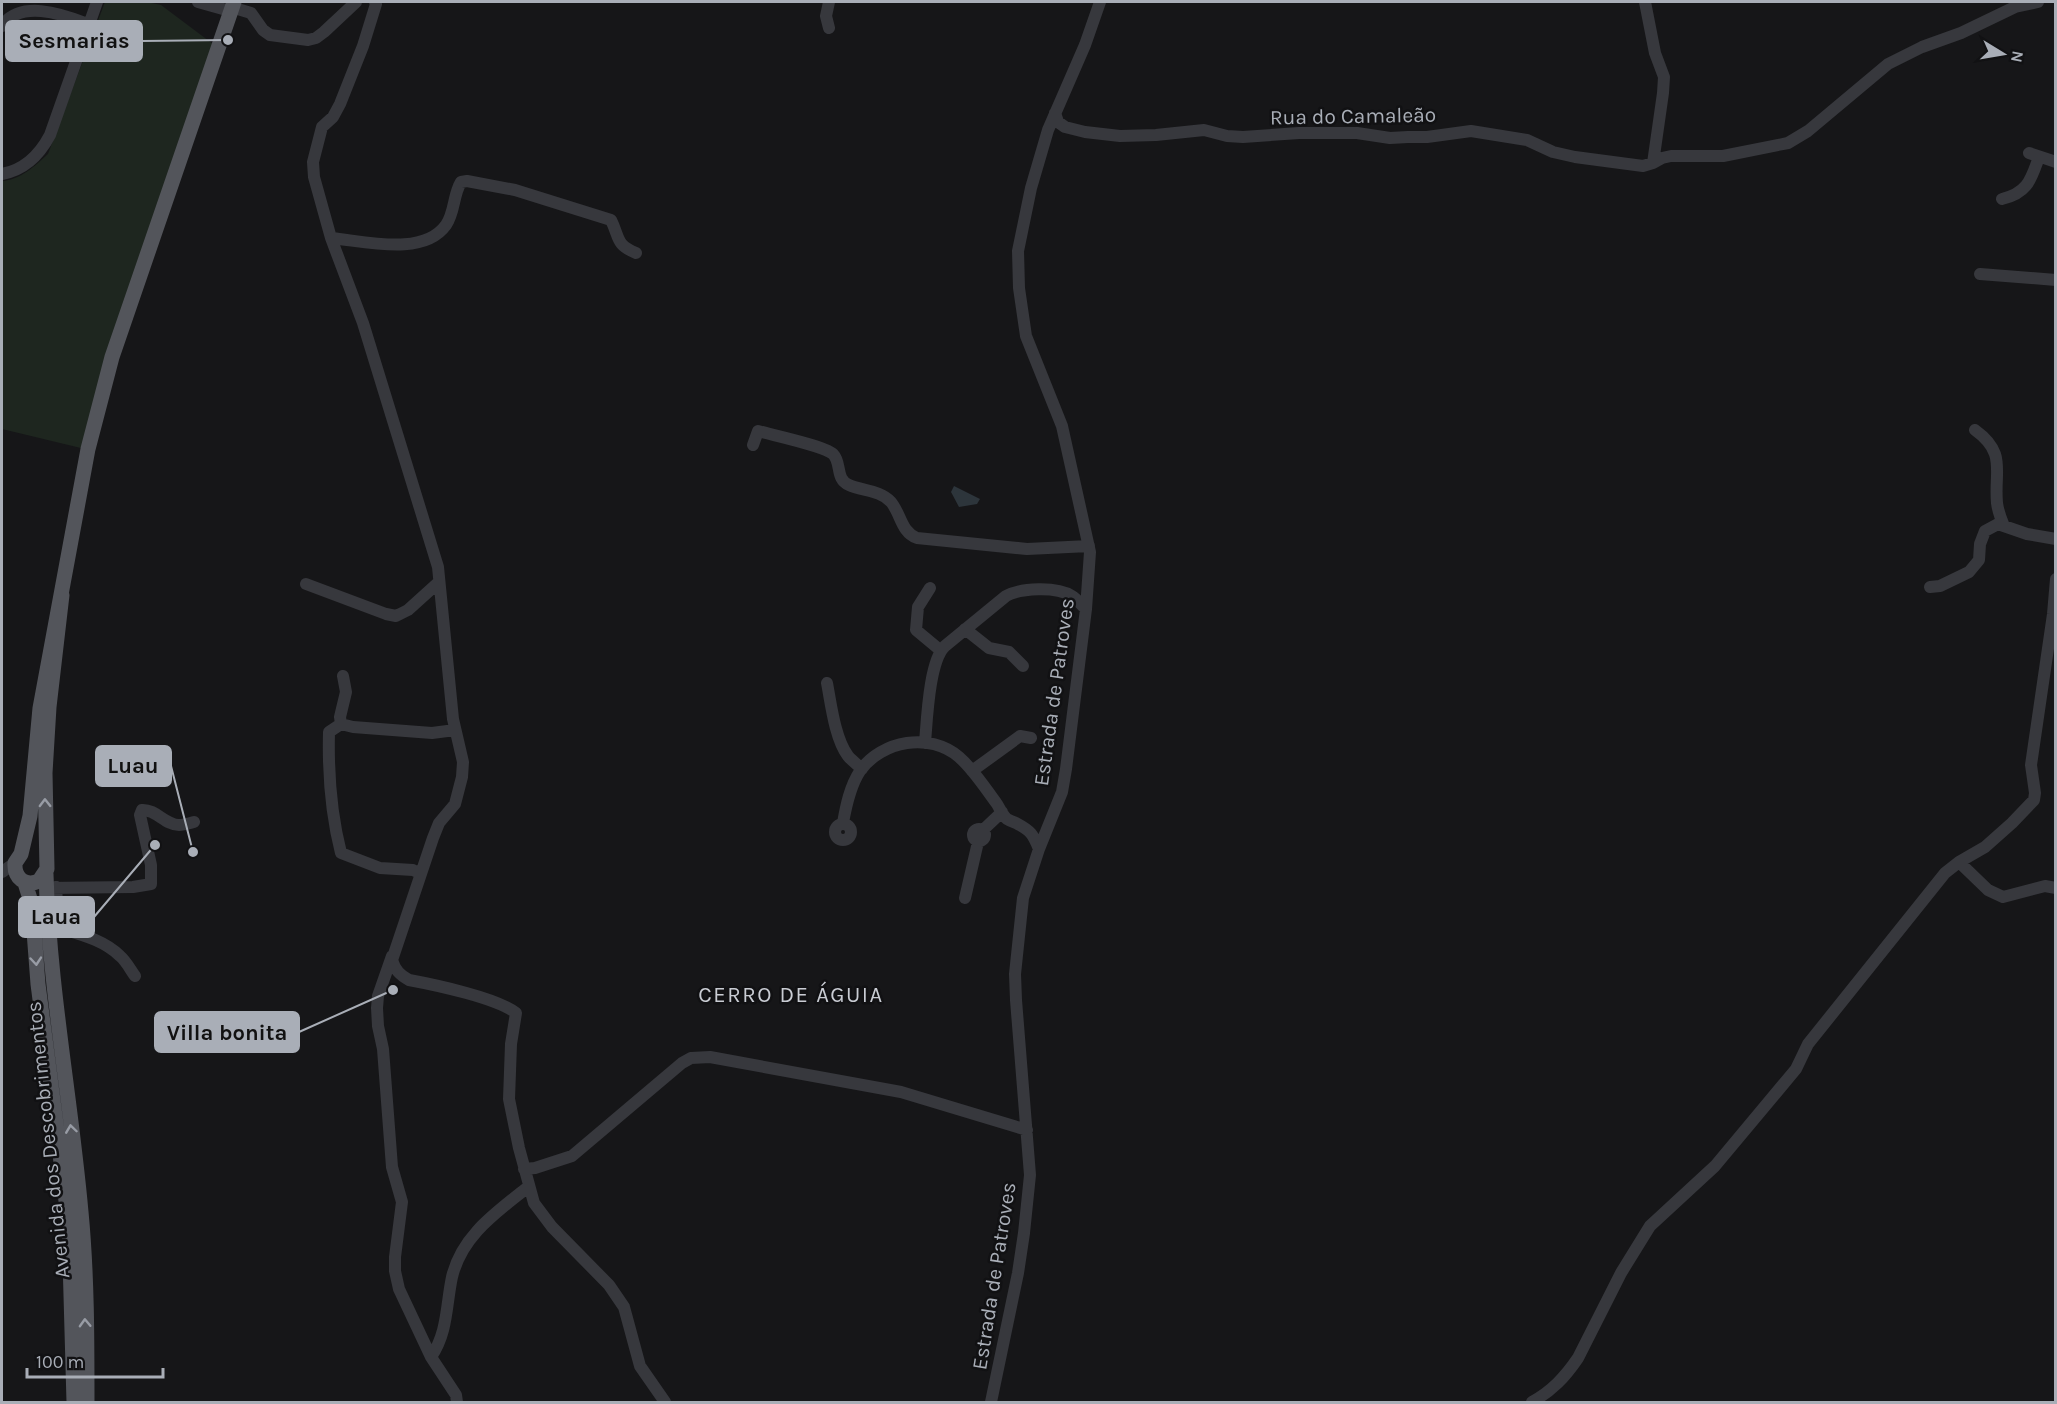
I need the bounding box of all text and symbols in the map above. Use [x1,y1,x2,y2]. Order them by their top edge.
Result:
callout: Sesmarias [6,21,142,61]
north arrow [1973,24,2033,84]
text: Sesmarias [18,28,130,54]
text: N [2007,49,2028,64]
street label: Rua do Camaleão [1270,103,1436,129]
street label: Estrada de Patroves [1029,596,1079,788]
callout: Luau [96,746,171,786]
text: Luau [107,753,159,779]
one-way arrow [39,798,51,807]
callout: Laua [19,897,94,937]
text: Laua [31,904,81,930]
one-way arrow [29,956,42,965]
district label: CERRO DE ÁGUIA [698,981,884,1008]
street label: Avenida dos Descobrimentos [22,1000,74,1280]
callout: Villa bonita [155,1012,299,1052]
text: Villa bonita [167,1020,287,1046]
one-way arrow [66,1124,78,1133]
street label: Estrada de Patroves [967,1180,1021,1372]
one-way arrow [79,1319,92,1328]
scale bar [27,1341,164,1379]
text: 100 m [36,1351,84,1373]

